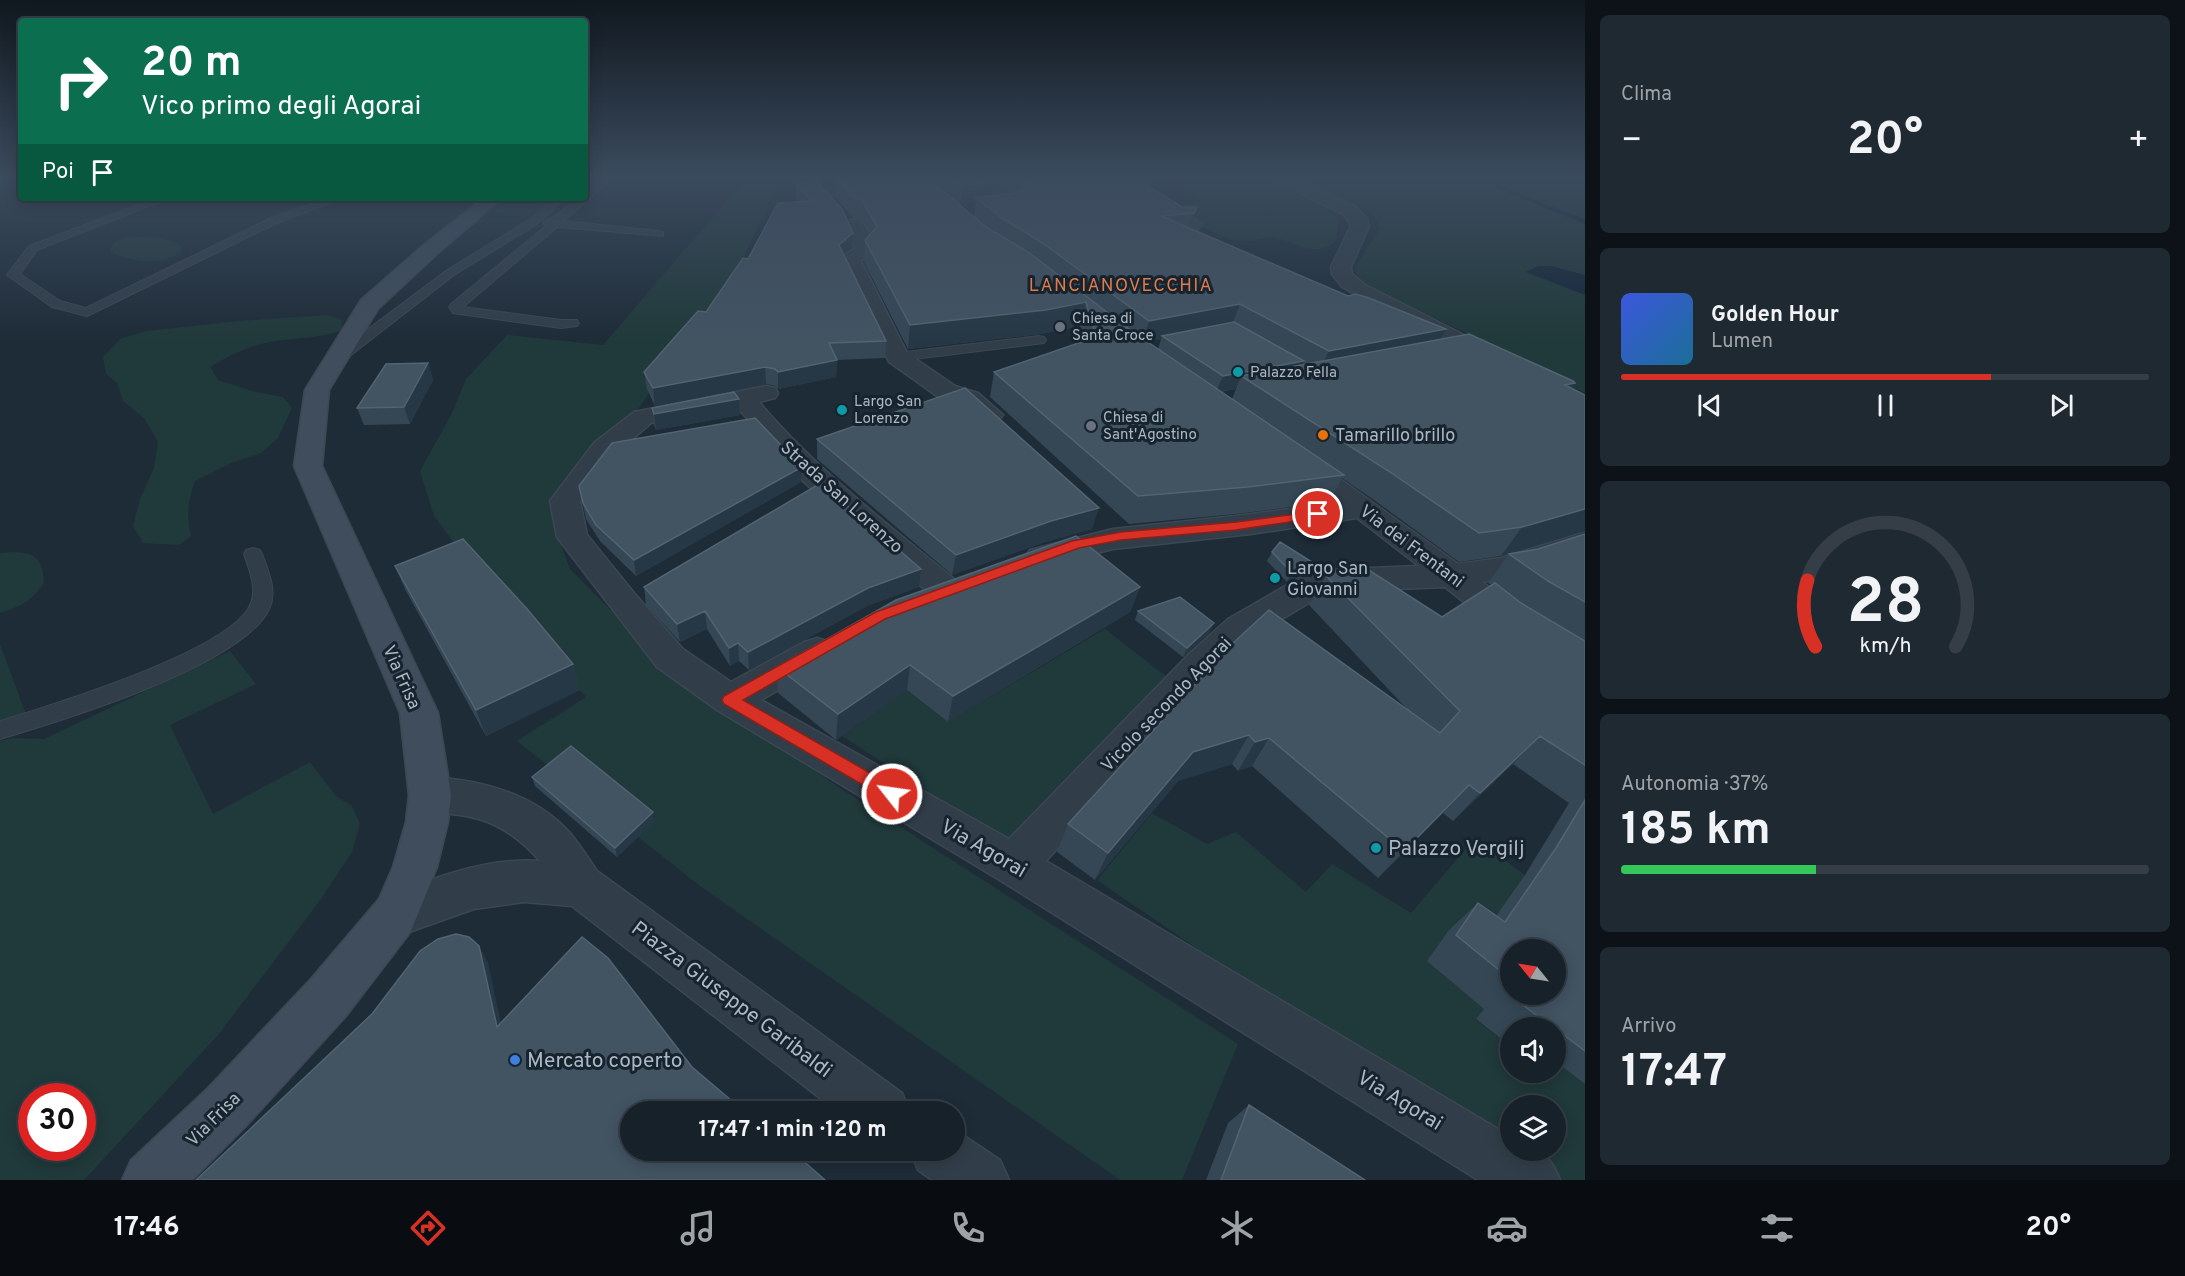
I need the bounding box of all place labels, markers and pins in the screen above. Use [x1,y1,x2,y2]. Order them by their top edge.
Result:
place label: Chiesa di Santa Croce [1072,310,1154,346]
marker: Chiesa di Santa Croce [1053,320,1067,334]
place label: Palazzo Fella [1250,364,1337,383]
marker: Palazzo Fella [1231,365,1245,379]
place label: Largo San Lorenzo [854,393,922,429]
marker: Largo San Lorenzo [835,403,849,417]
place label: Chiesa di Sant'Agostino [1103,409,1197,445]
marker: Chiesa di Sant'Agostino [1084,419,1098,433]
place label: Tamarillo brillo [1335,425,1455,448]
marker: Tamarillo brillo [1316,428,1330,442]
pin [1292,488,1343,539]
place label: Largo San Giovanni [1287,558,1368,602]
marker: Largo San Giovanni [1268,571,1282,585]
place label: Palazzo Vergilj [1388,836,1525,863]
marker: Palazzo Vergilj [1369,841,1383,855]
place label: Mercato coperto [527,1048,682,1075]
marker: Mercato coperto [508,1053,522,1067]

